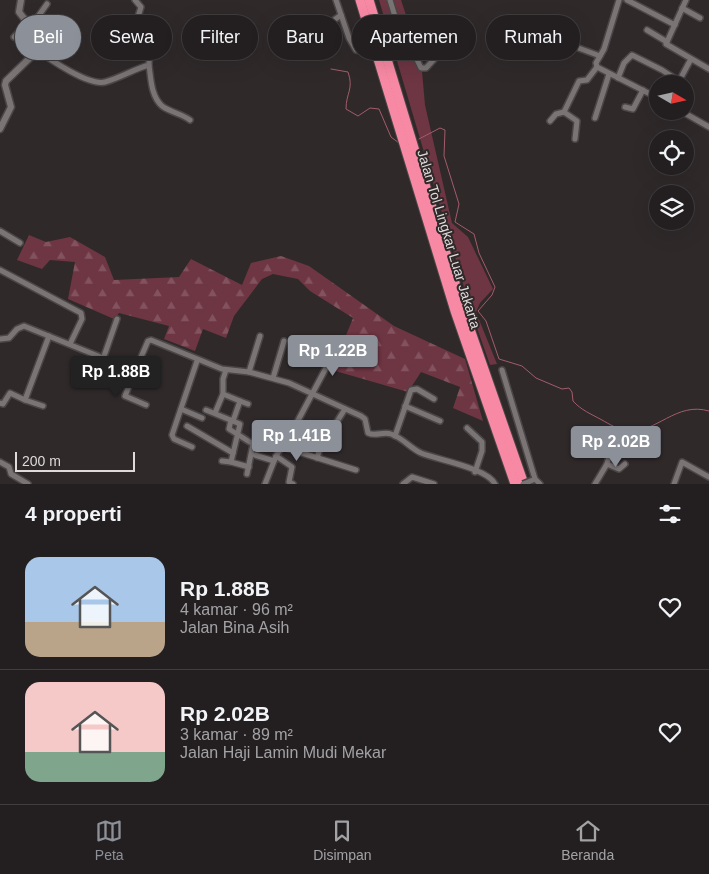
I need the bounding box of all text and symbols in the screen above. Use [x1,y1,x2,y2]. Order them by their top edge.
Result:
chip: Beli [15,15,81,60]
chip: Sewa [91,15,172,60]
chip: Filter [182,15,258,60]
chip: Baru [268,15,342,60]
chip: Apartemen [352,15,476,60]
chip: Rumah [486,15,580,60]
north arrow [649,75,694,120]
map controls [649,75,694,230]
button: locate [649,130,694,175]
street label: Jalan Tol Lingkar Luar Jakarta [414,147,484,331]
button: layers [649,185,694,230]
pin: Rp 1.22B [281,334,385,377]
text: Rp 1.22B [299,342,367,359]
pin: Rp 1.88B [64,356,168,398]
text: Rp 1.88B [82,363,150,380]
pin: Rp 1.41B [245,420,349,462]
pin: Rp 2.02B [564,426,668,468]
text: Rp 1.41B [263,427,331,444]
text: Rp 2.02B [582,433,650,450]
scale bar [15,449,135,472]
text: 200 m [22,453,61,469]
icon: filters [656,500,684,528]
text: 4 properti [25,502,122,525]
icon: home [65,577,125,637]
text: Rp 1.88B [180,577,270,600]
icon: heart [656,593,684,621]
text: 4 kamar · 96 m² [180,601,293,618]
text: Jalan Bina Asih [180,619,289,636]
icon: home [65,702,125,762]
text: Rp 2.02B [180,702,270,725]
icon: heart [656,718,684,746]
text: 3 kamar · 89 m² [180,726,293,743]
text: Jalan Haji Lamin Mudi Mekar [180,744,386,761]
tab: Peta [95,817,124,863]
tab: Disimpan [313,817,372,863]
tab: Beranda [561,817,614,863]

